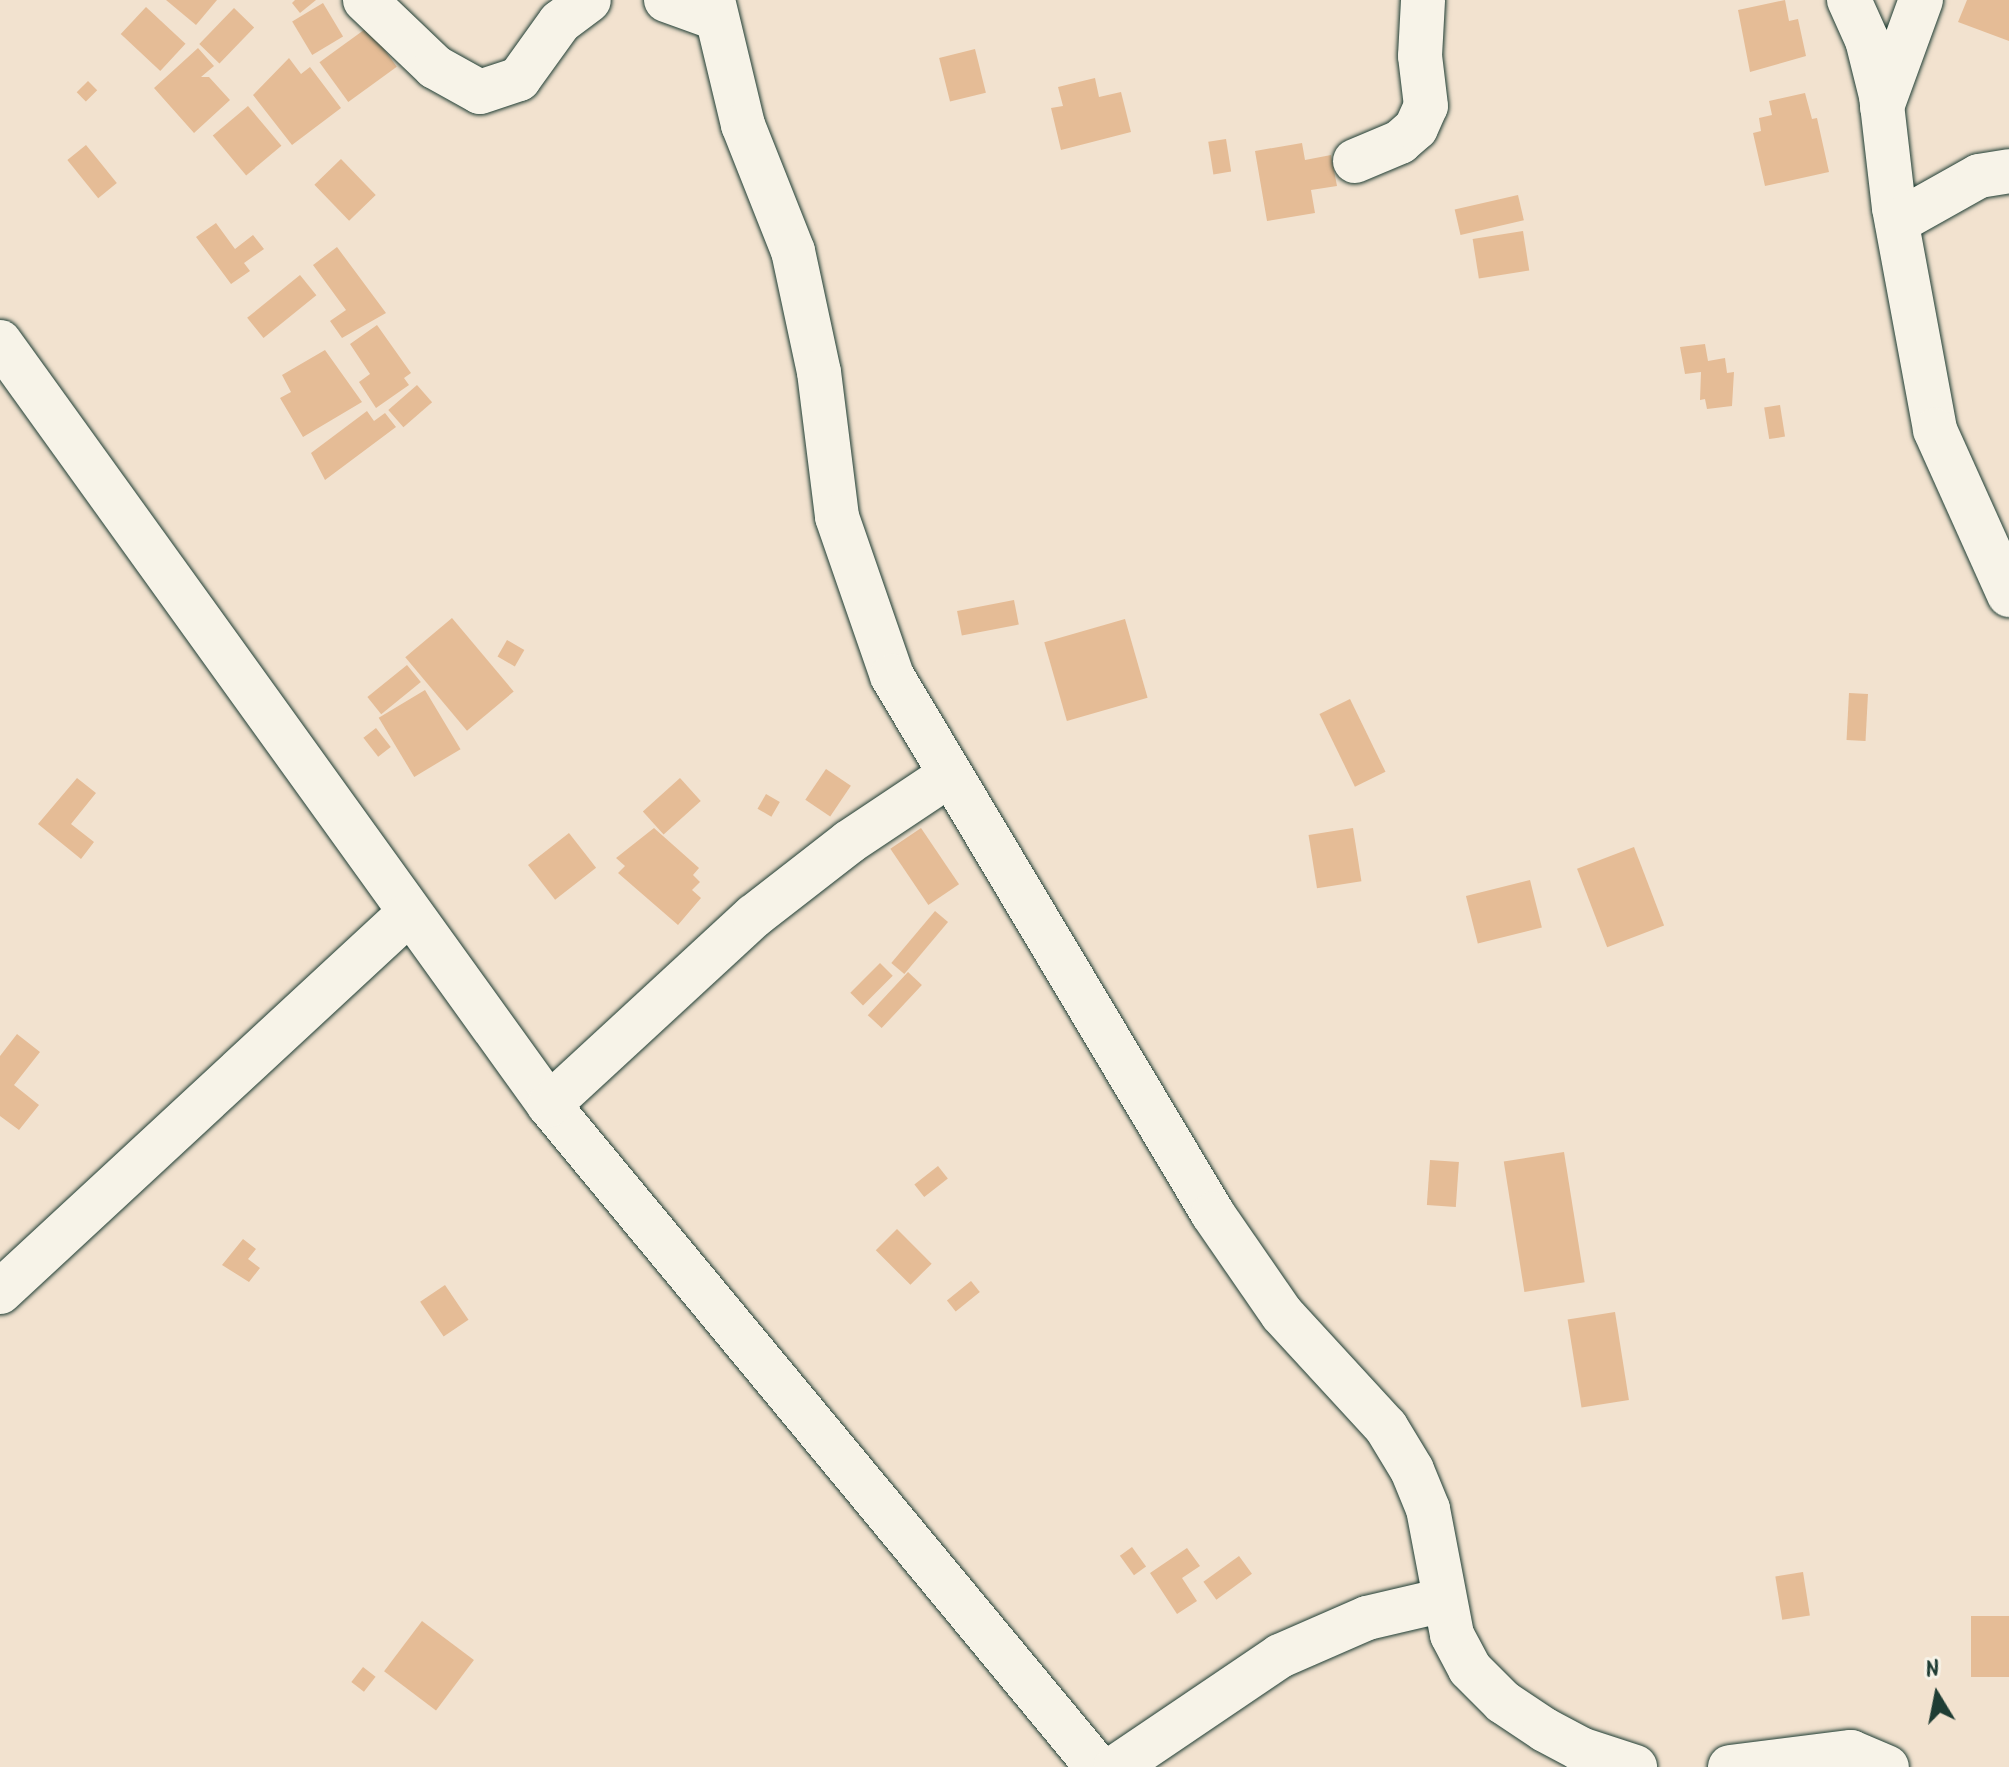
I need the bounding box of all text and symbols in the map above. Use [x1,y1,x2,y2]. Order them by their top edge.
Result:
text: N [1923,1652,1943,1689]
north arrow [1897,1655,1977,1735]

